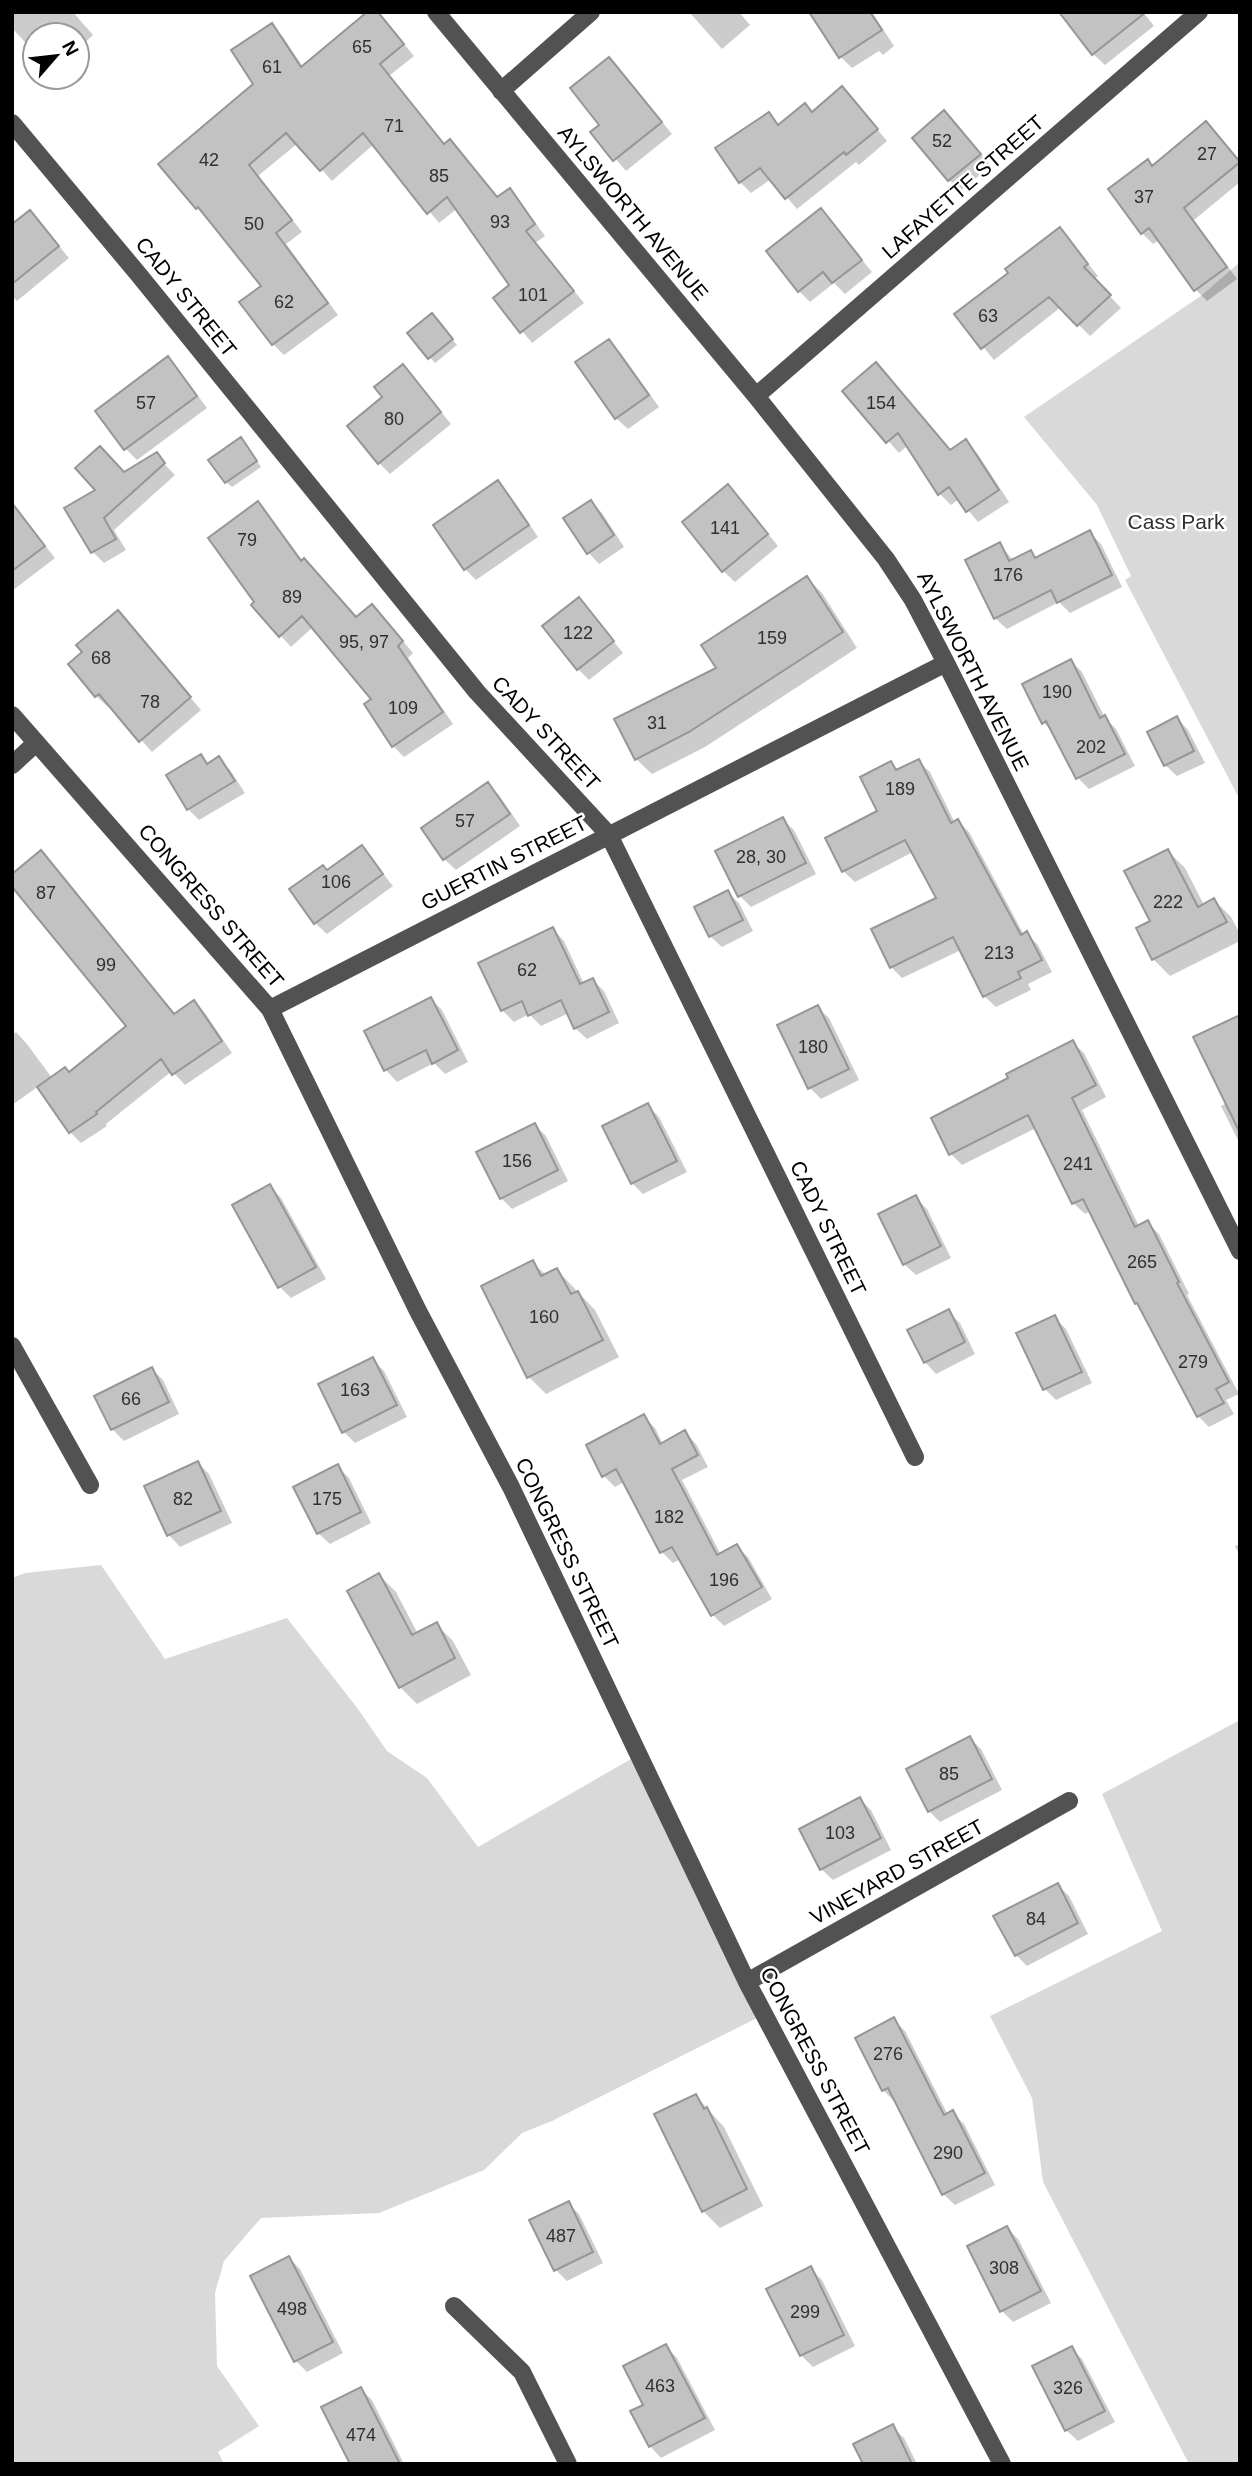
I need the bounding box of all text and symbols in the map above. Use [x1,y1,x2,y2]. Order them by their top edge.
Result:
north arrow [21,21,91,91]
text: N [58,37,83,59]
house number: 65 [352,37,372,57]
house number: 61 [262,57,282,77]
street label: LAFAYETTE STREET [877,110,1048,263]
house number: 71 [384,116,404,136]
street label: AYLSWORTH AVENUE [554,121,713,305]
house number: 52 [932,131,952,151]
house number: 27 [1197,144,1217,164]
house number: 42 [199,150,219,170]
house number: 85 [429,166,449,186]
house number: 37 [1134,187,1154,207]
house number: 93 [490,212,510,232]
house number: 50 [244,214,264,234]
street label: CADY STREET [131,232,242,361]
house number: 101 [518,285,548,305]
house number: 62 [274,292,294,312]
house number: 63 [978,306,998,326]
house number: 57 [136,393,156,413]
house number: 154 [866,393,896,413]
house number: 80 [384,409,404,429]
park label: Cass Park [1128,510,1225,533]
house number: 141 [710,518,740,538]
house number: 79 [237,530,257,550]
house number: 176 [993,565,1023,585]
street label: AYLSWORTH AVENUE [913,567,1034,774]
house number: 89 [282,587,302,607]
house number: 122 [563,623,593,643]
house number: 159 [757,628,787,648]
house number: 95, 97 [339,632,389,652]
house number: 68 [91,648,111,668]
street label: CADY STREET [488,671,605,794]
house number: 190 [1042,682,1072,702]
house number: 78 [140,692,160,712]
house number: 109 [388,698,418,718]
house number: 31 [647,713,667,733]
house number: 202 [1076,737,1106,757]
house number: 189 [885,779,915,799]
street label: GUERTIN STREET [417,811,591,914]
house number: 57 [455,811,475,831]
street label: CONGRESS STREET [134,819,289,992]
house number: 28, 30 [736,847,786,867]
house number: 106 [321,872,351,892]
house number: 87 [36,883,56,903]
house number: 222 [1153,892,1183,912]
house number: 213 [984,943,1014,963]
house number: 99 [96,955,116,975]
house number: 62 [517,960,537,980]
house number: 180 [798,1037,828,1057]
house number: 156 [502,1151,532,1171]
house number: 241 [1063,1154,1093,1174]
street label: CADY STREET [786,1157,871,1299]
house number: 265 [1127,1252,1157,1272]
house number: 160 [529,1307,559,1327]
house number: 279 [1178,1352,1208,1372]
house number: 163 [340,1380,370,1400]
house number: 66 [121,1389,141,1409]
street label: CONGRESS STREET [511,1454,624,1652]
house number: 82 [173,1489,193,1509]
house number: 175 [312,1489,342,1509]
house number: 182 [654,1507,684,1527]
house number: 196 [709,1570,739,1590]
house number: 85 [939,1764,959,1784]
street label: VINEYARD STREET [806,1814,988,1929]
house number: 103 [825,1823,855,1843]
house number: 84 [1026,1909,1046,1929]
street label: CONGRESS STREET [756,1963,875,2159]
house number: 276 [873,2044,903,2064]
house number: 290 [933,2143,963,2163]
house number: 487 [546,2226,576,2246]
house number: 308 [989,2258,1019,2278]
house number: 498 [277,2299,307,2319]
house number: 299 [790,2302,820,2322]
house number: 463 [645,2376,675,2396]
house number: 326 [1053,2378,1083,2398]
house number: 474 [346,2425,376,2445]

